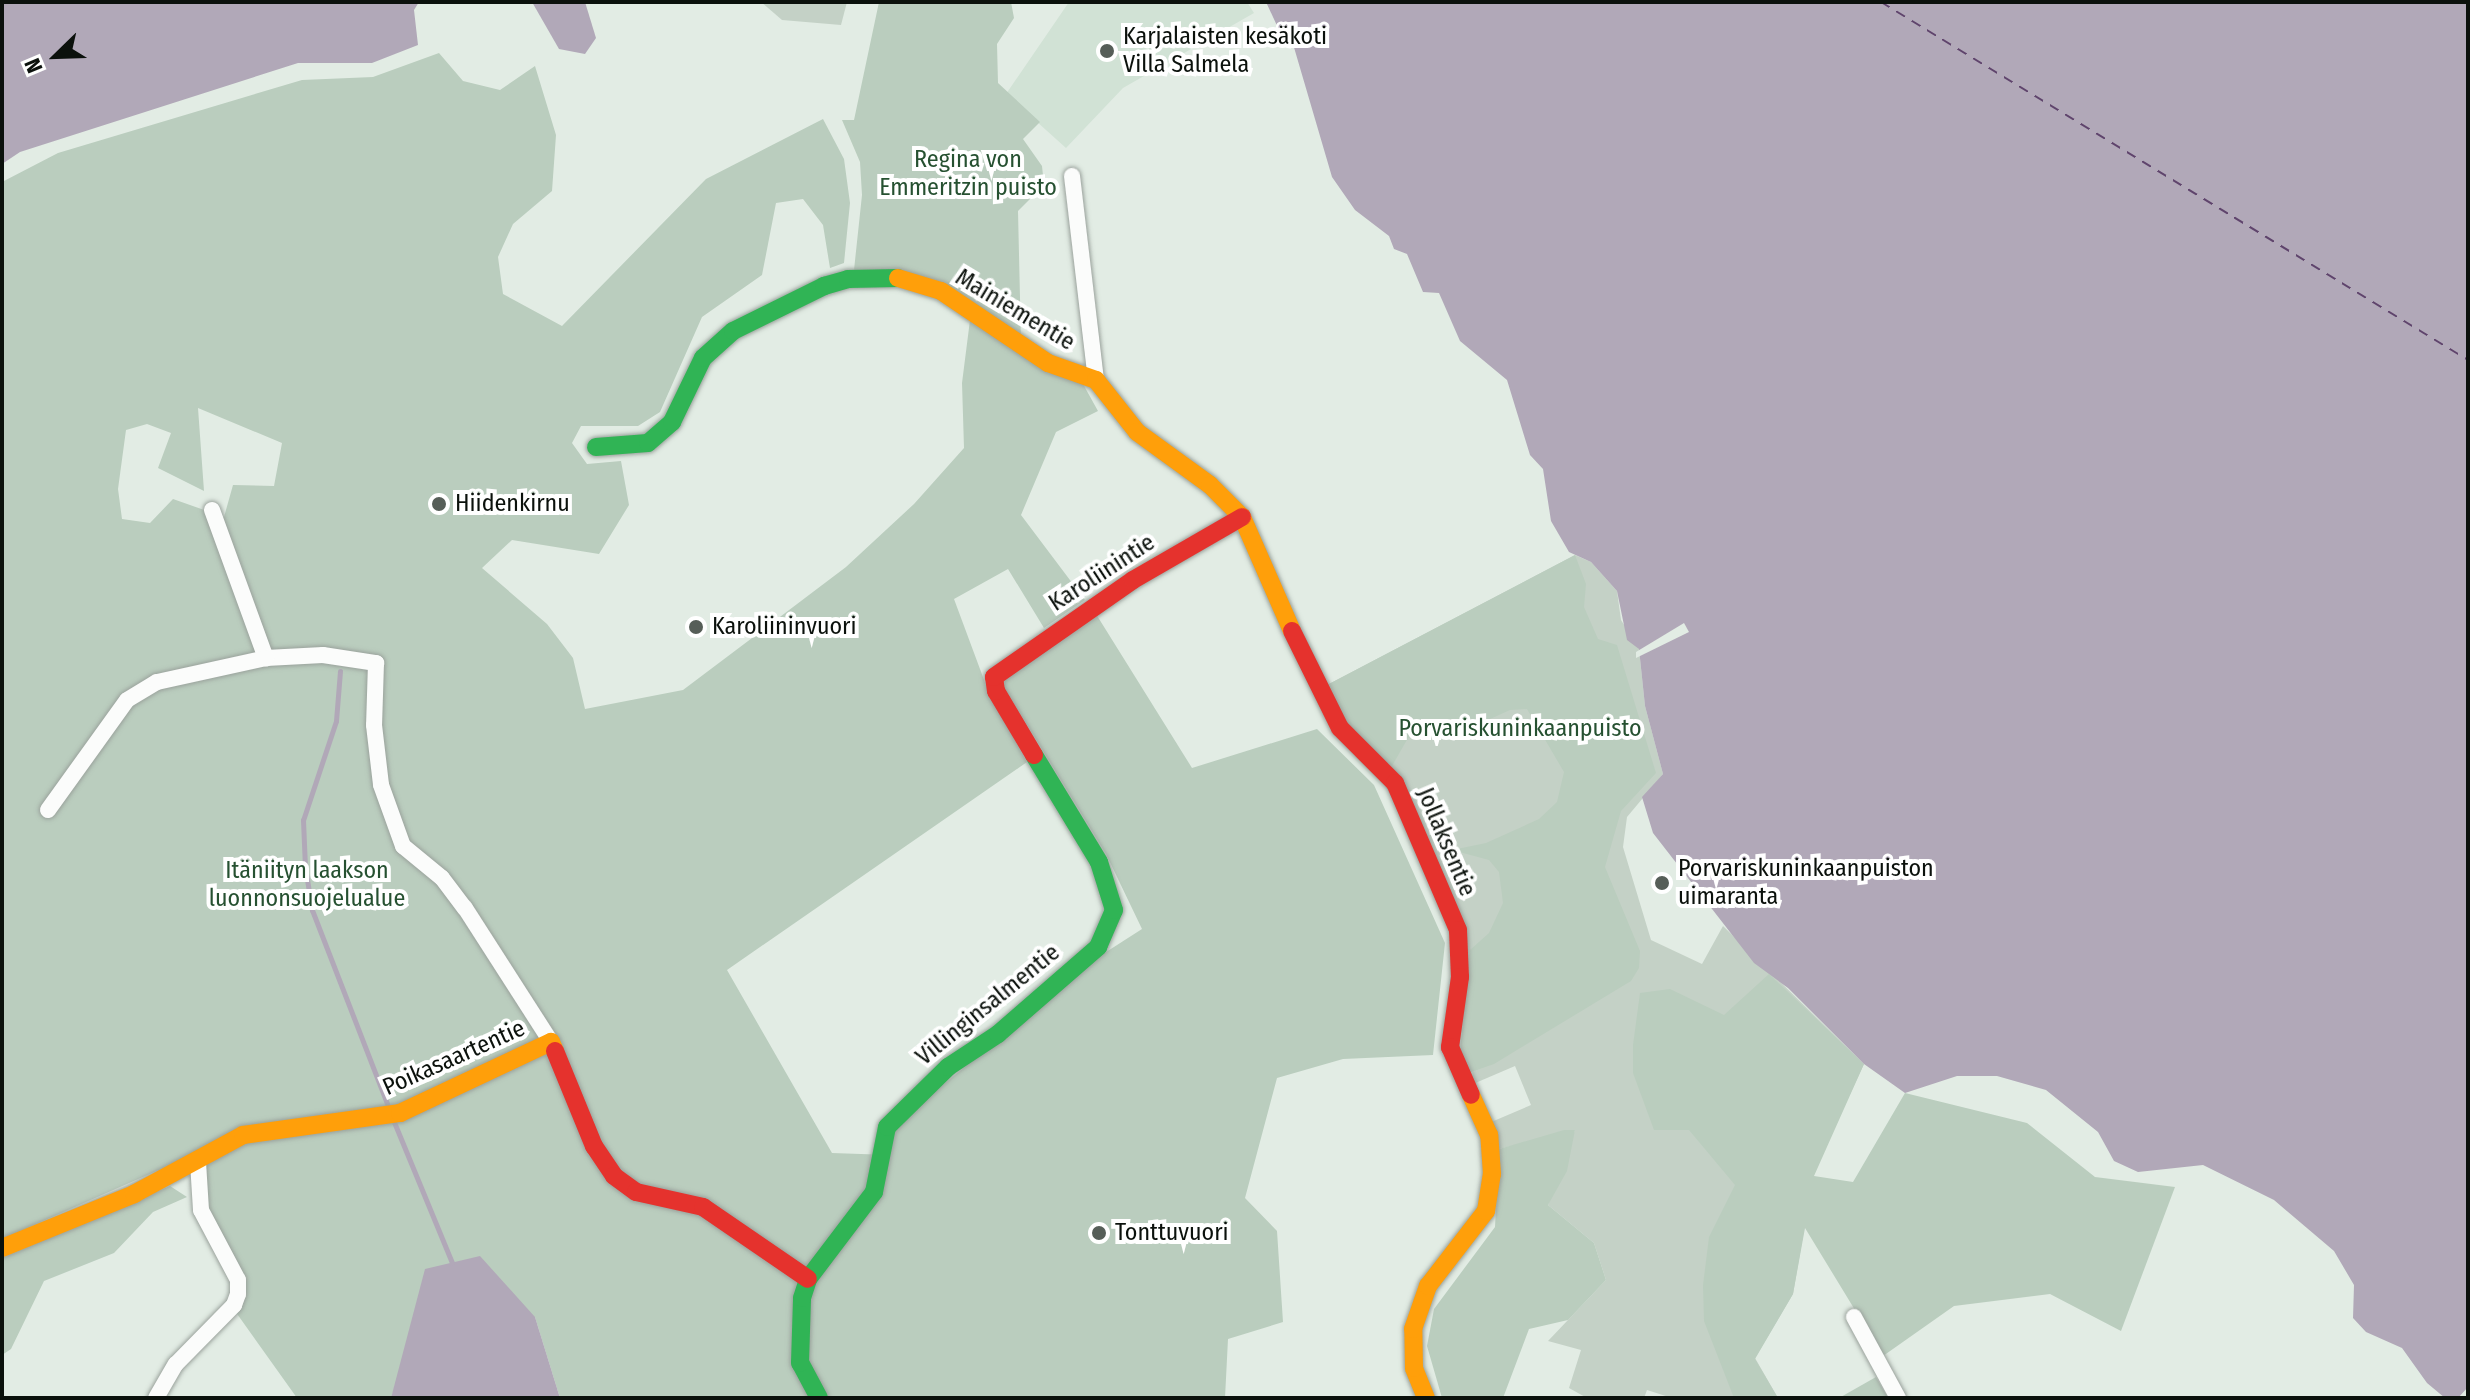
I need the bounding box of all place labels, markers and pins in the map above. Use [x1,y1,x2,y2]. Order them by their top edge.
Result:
place label: Karjalaisten kesäkoti Villa Salmela [1123,23,1327,79]
marker: Karjalaisten kesäkoti Villa Salmela [1098,42,1116,60]
place label: Hiidenkirnu [455,490,570,518]
marker: Hiidenkirnu [430,495,448,513]
place label: Karoliininvuori [712,613,857,641]
marker: Karoliininvuori [687,618,705,636]
place label: Porvariskuninkaanpuiston uimaranta [1678,855,1934,911]
marker: Porvariskuninkaanpuiston uimaranta [1653,874,1671,892]
place label: Tonttuvuori [1115,1219,1229,1247]
marker: Tonttuvuori [1090,1224,1108,1242]

